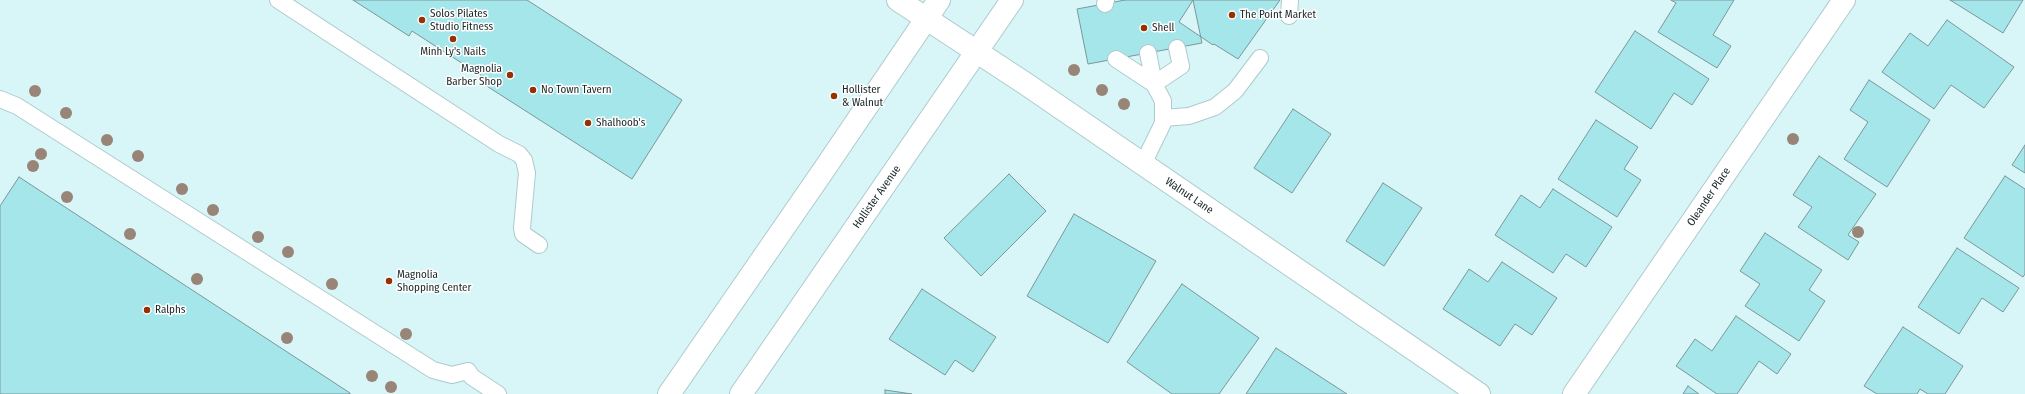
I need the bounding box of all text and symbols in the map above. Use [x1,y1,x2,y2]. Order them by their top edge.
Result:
place label: Solos Pilates Studio Fitness [430,7,493,33]
place label: The Point Market [1240,8,1316,22]
marker: The Point Market [1227,10,1237,20]
marker: Solos Pilates Studio Fitness [417,15,427,25]
place label: Shell [1152,21,1174,35]
marker: Shell [1139,23,1149,33]
marker: Minh Ly's Nails [448,34,458,44]
place label: Minh Ly's Nails [420,45,486,59]
place label: Magnolia Barber Shop [446,62,502,88]
marker: Magnolia Barber Shop [505,70,515,80]
place label: No Town Tavern [541,83,612,97]
place label: Hollister & Walnut [842,83,883,109]
marker: No Town Tavern [528,85,538,95]
marker: Hollister & Walnut [829,91,839,101]
place label: Shalhoob's [596,116,645,130]
marker: Shalhoob's [583,118,593,128]
street label: Hollister Avenue [850,163,904,231]
street label: Oleander Place [1685,165,1733,229]
street label: Walnut Lane [1162,175,1216,217]
place label: Magnolia Shopping Center [397,268,471,294]
marker: Magnolia Shopping Center [384,276,394,286]
place label: Ralphs [155,303,185,317]
marker: Ralphs [142,305,152,315]

